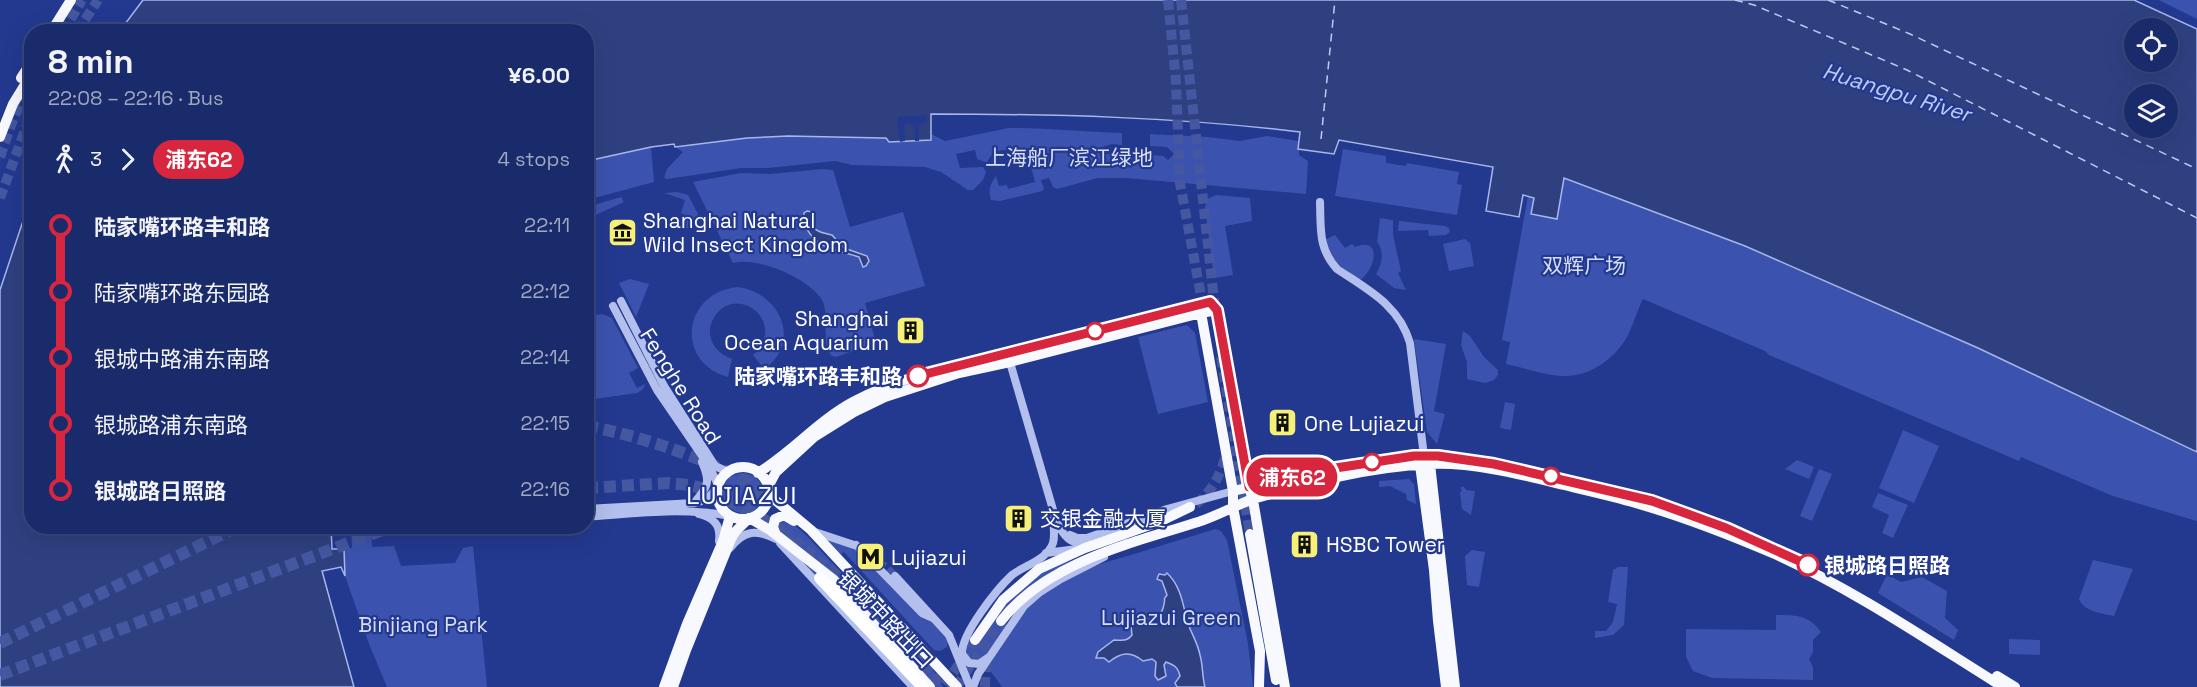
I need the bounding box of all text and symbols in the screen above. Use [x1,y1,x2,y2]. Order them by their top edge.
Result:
map controls [2124,18,2178,138]
button: locate [2124,18,2178,72]
text: 8 min [48,41,133,83]
water label: Huangpu River [1820,56,1977,129]
text: ¥6.00 [508,61,570,89]
button: layers [2124,84,2178,138]
text: 22:08 – 22:16 · Bus [48,85,224,111]
icon: walk [48,143,81,176]
icon: forward [111,143,144,176]
park label: 上海船厂滨江绿地 [985,144,1153,171]
text: 3 [90,146,102,172]
text: 浦东62 [165,146,232,173]
text: 4 stops [497,146,570,172]
place label: Shanghai Natural Wild Insect Kingdom [643,207,848,258]
text: 22:11 [524,212,570,238]
text: 陆家嘴环路丰和路 [94,213,270,241]
museum icon: Shanghai Natural Wild Insect Kingdom [606,216,638,248]
park label: 双辉广场 [1542,252,1626,279]
text: 22:12 [520,278,570,304]
text: 陆家嘴环路东园路 [94,279,270,307]
place label: Shanghai Ocean Aquarium [724,305,889,356]
building icon: Shanghai Ocean Aquarium [894,314,926,346]
unlabelled marker [1086,322,1104,340]
street label: Fenghe Road [635,323,727,449]
text: 22:14 [520,344,570,370]
text: 银城中路浦东南路 [94,345,270,373]
place label: 陆家嘴环路丰和路 [734,363,902,390]
marker: 陆家嘴环路丰和路 [907,365,929,387]
building icon: One Lujiazui [1267,407,1299,439]
text: 22:15 [520,410,570,436]
place label: One Lujiazui [1304,410,1424,437]
text: 银城路浦东南路 [94,411,248,439]
unlabelled marker [1363,453,1381,471]
line badge: 浦东62 [1250,458,1334,496]
text: 浦东62 [1258,464,1326,491]
unlabelled marker [1542,467,1560,485]
text: 22:16 [520,476,570,502]
text: 银城路日照路 [94,477,226,505]
district label: LUJIAZUI [686,480,798,511]
building icon: 交银金融大厦 [1003,502,1035,534]
place label: 交银金融大厦 [1040,505,1166,532]
building icon: HSBC Tower [1289,528,1321,560]
place label: HSBC Tower [1326,531,1445,558]
metro station icon: Lujiazui [854,541,886,573]
place label: Lujiazui [891,544,967,571]
place label: 银城路日照路 [1824,552,1950,579]
marker: 银城路日照路 [1797,554,1819,576]
street label: 银城中路出口 [833,564,939,674]
park label: Lujiazui Green [1101,604,1241,631]
park label: Binjiang Park [358,611,488,638]

